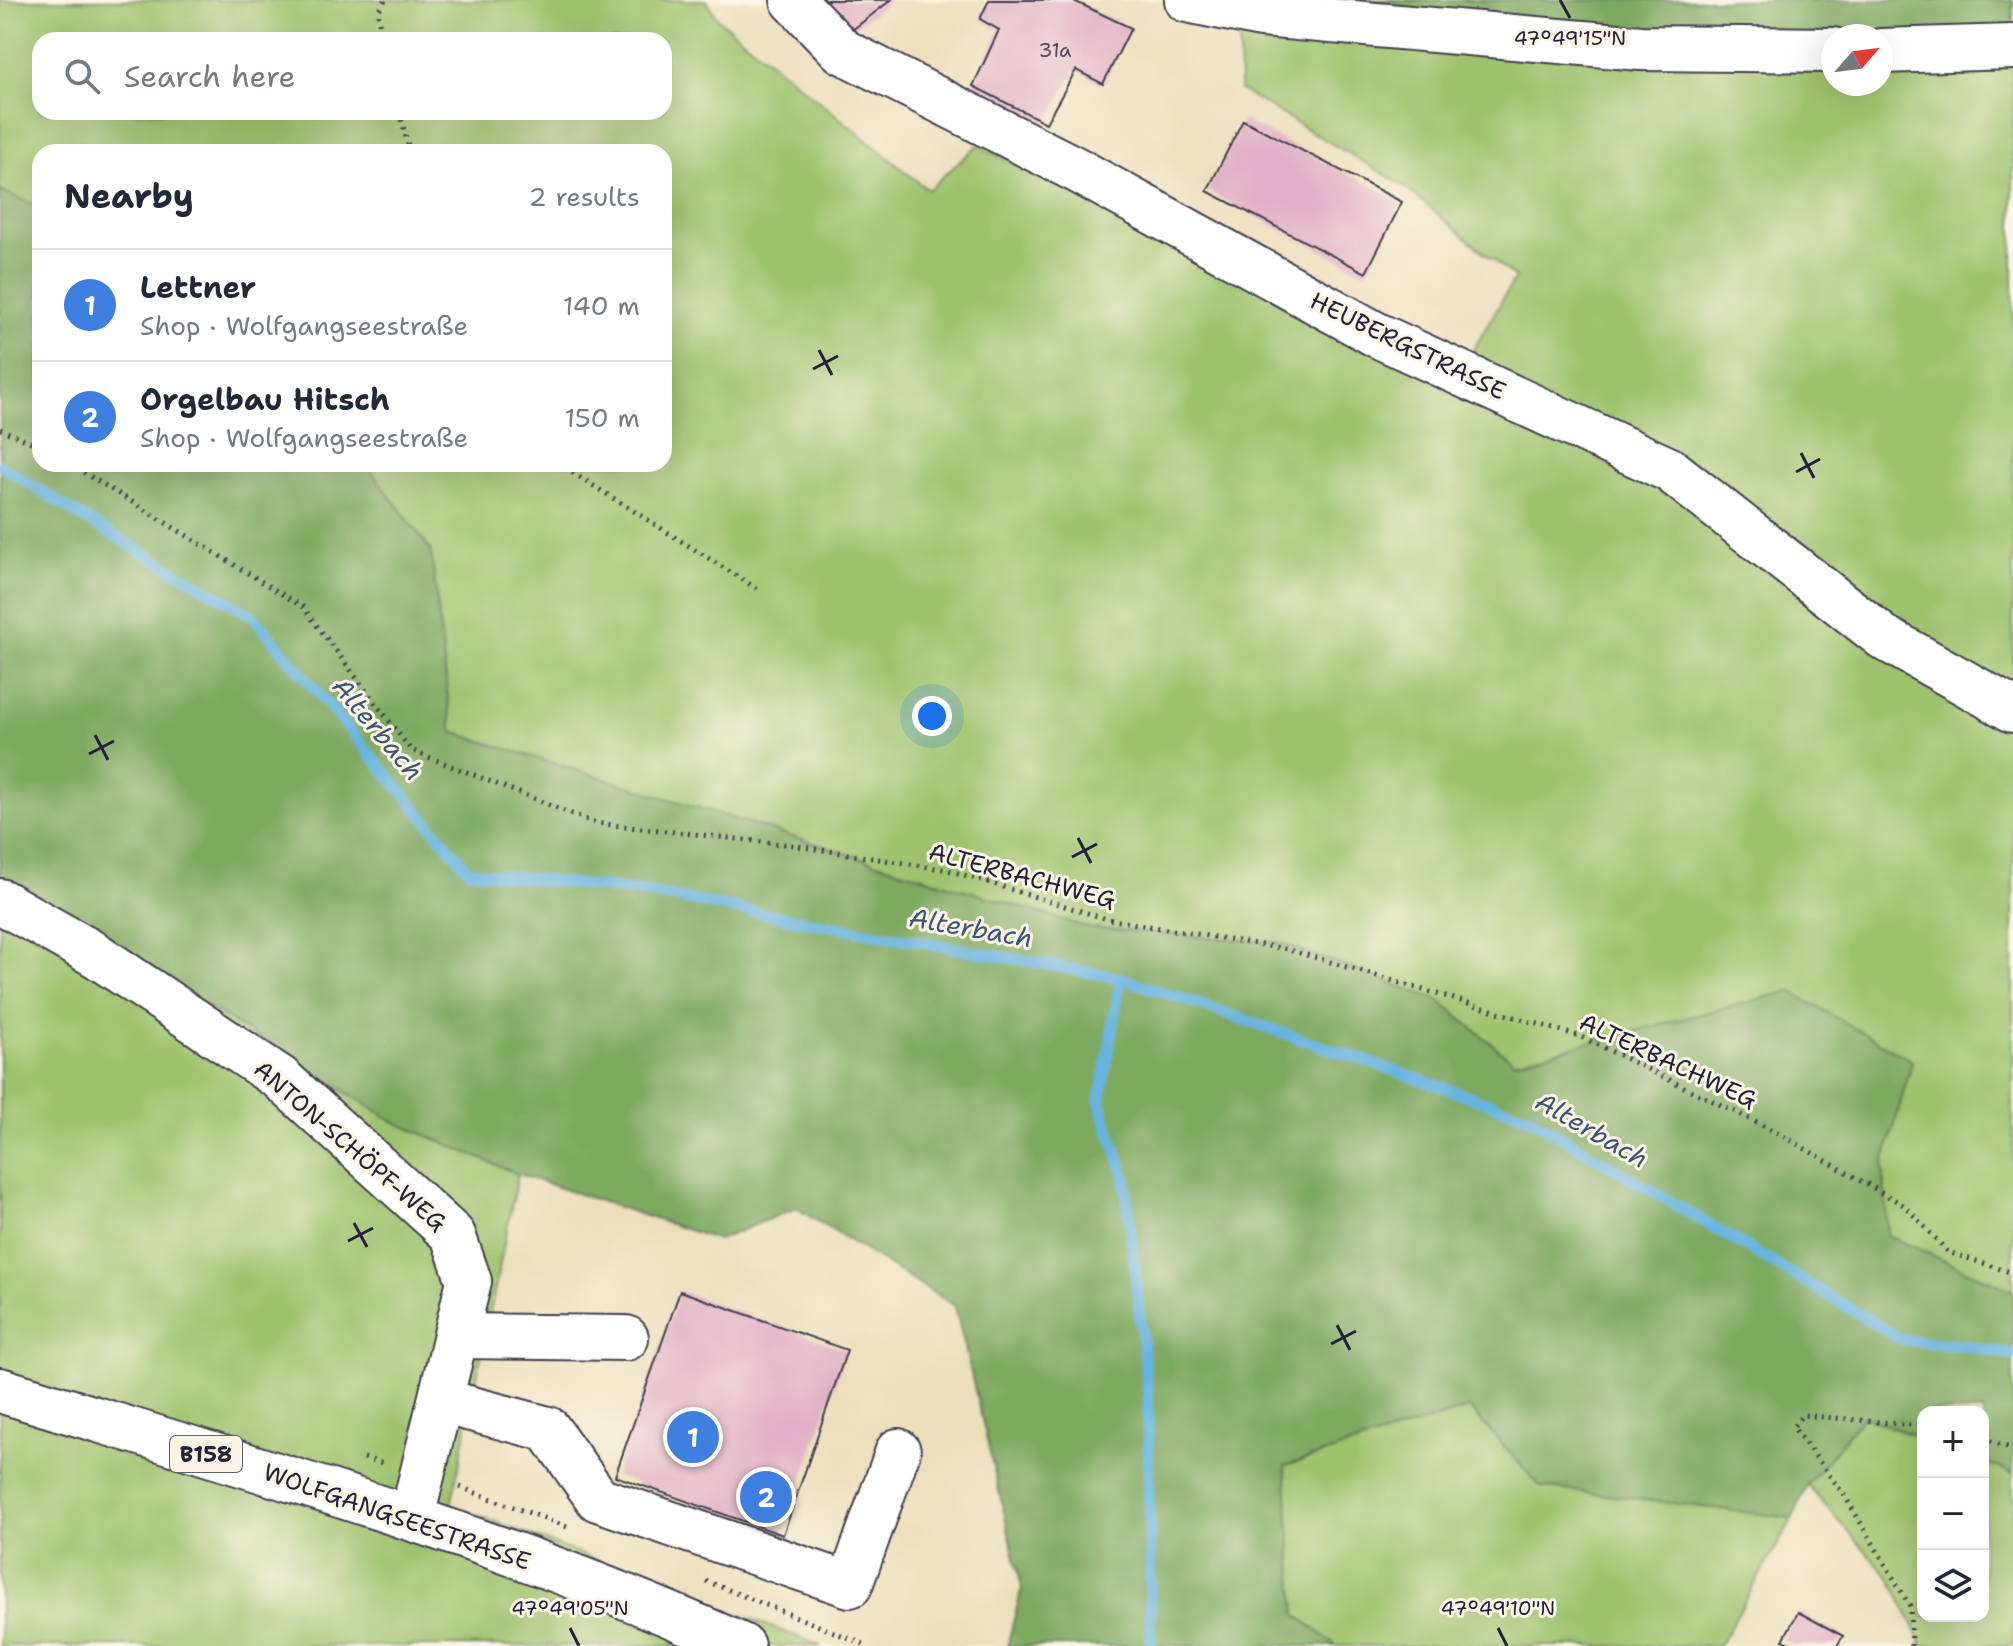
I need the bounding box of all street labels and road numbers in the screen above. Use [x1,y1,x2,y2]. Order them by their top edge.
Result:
street label: HEUBERGSTRASSE [1305,285,1511,407]
street label: ALTERBACHWEG [925,836,1119,916]
street label: ALTERBACHWEG [1574,1006,1762,1116]
street label: ANTON-SCHÖPF-WEG [247,1053,453,1239]
road number: B158 [170,1436,242,1472]
street label: WOLFGANGSEESTRASSE [259,1456,535,1578]

